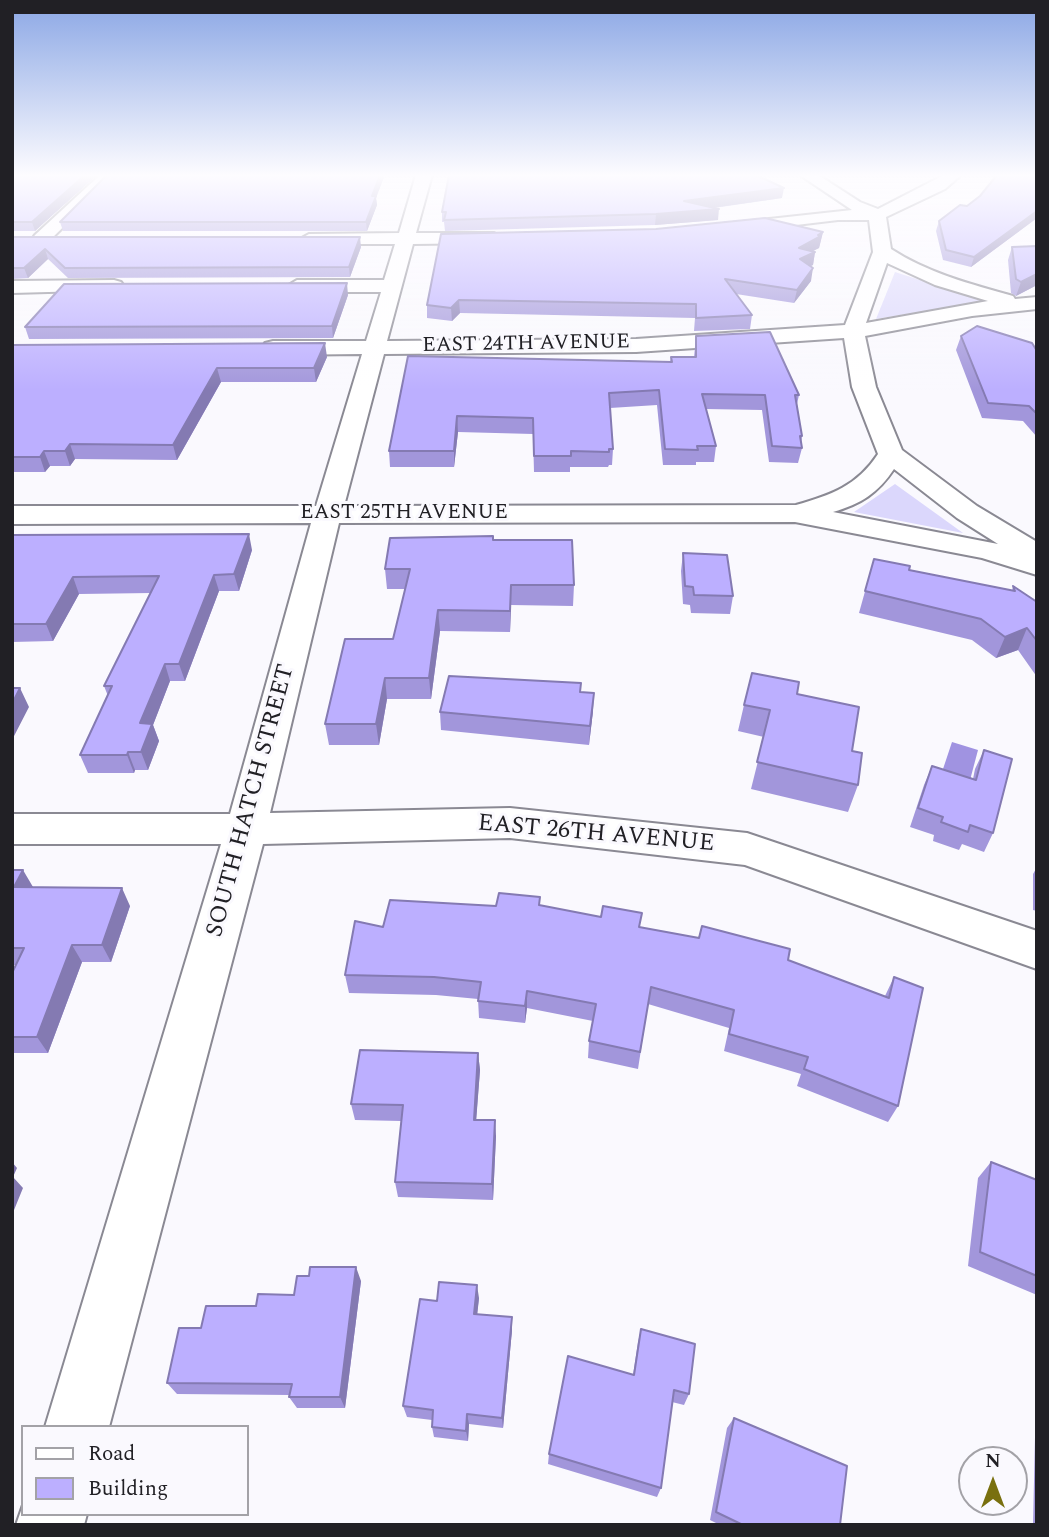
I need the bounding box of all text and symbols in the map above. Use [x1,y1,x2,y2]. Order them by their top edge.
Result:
street label: EAST 24TH AVENUE [422,331,630,359]
street label: EAST 25TH AVENUE [300,501,508,527]
street label: SOUTH HATCH STREET [202,662,302,940]
street label: EAST 26TH AVENUE [476,810,716,860]
legend [21,1425,248,1516]
text: Road [88,1438,135,1470]
north arrow [958,1446,1028,1516]
text: N [985,1447,1001,1476]
text: Building [88,1473,168,1505]

